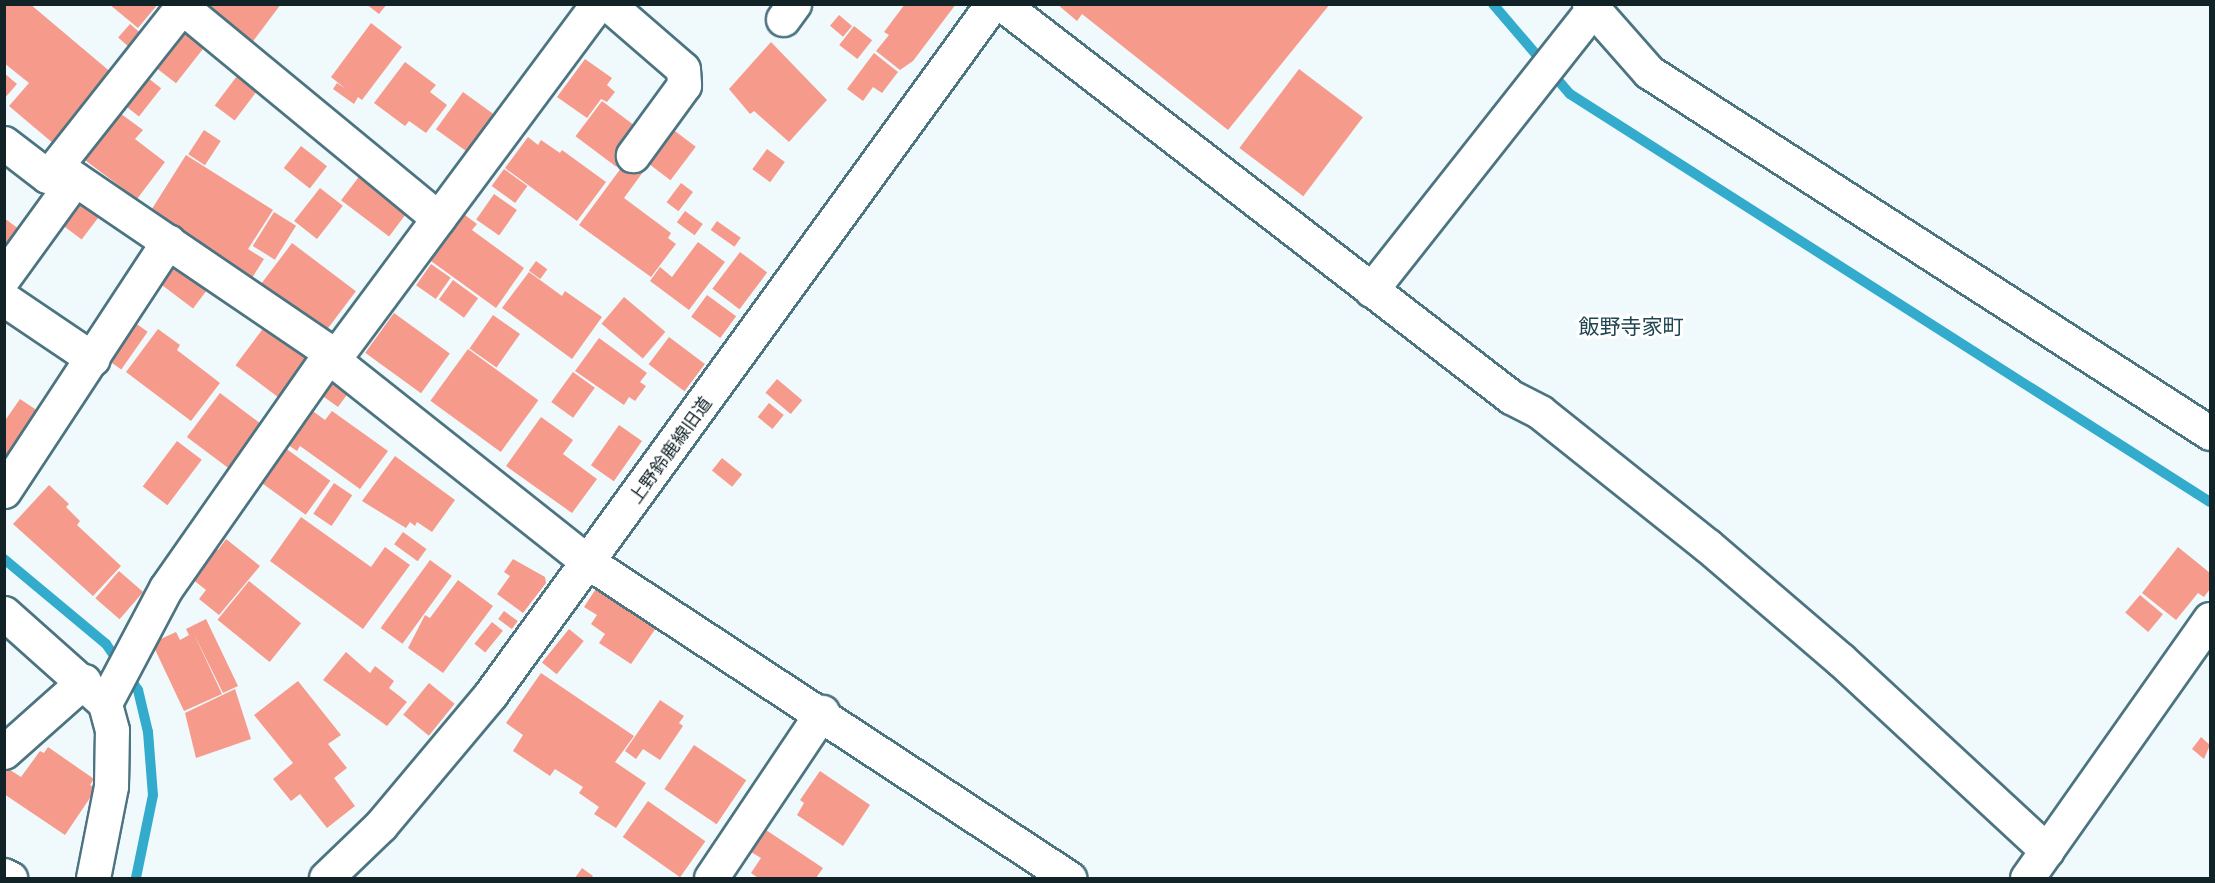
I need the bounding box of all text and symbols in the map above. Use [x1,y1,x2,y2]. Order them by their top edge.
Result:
district label: 飯野寺家町 [1579,312,1683,338]
street label: 上野鈴鹿線旧道 [624,393,716,507]

